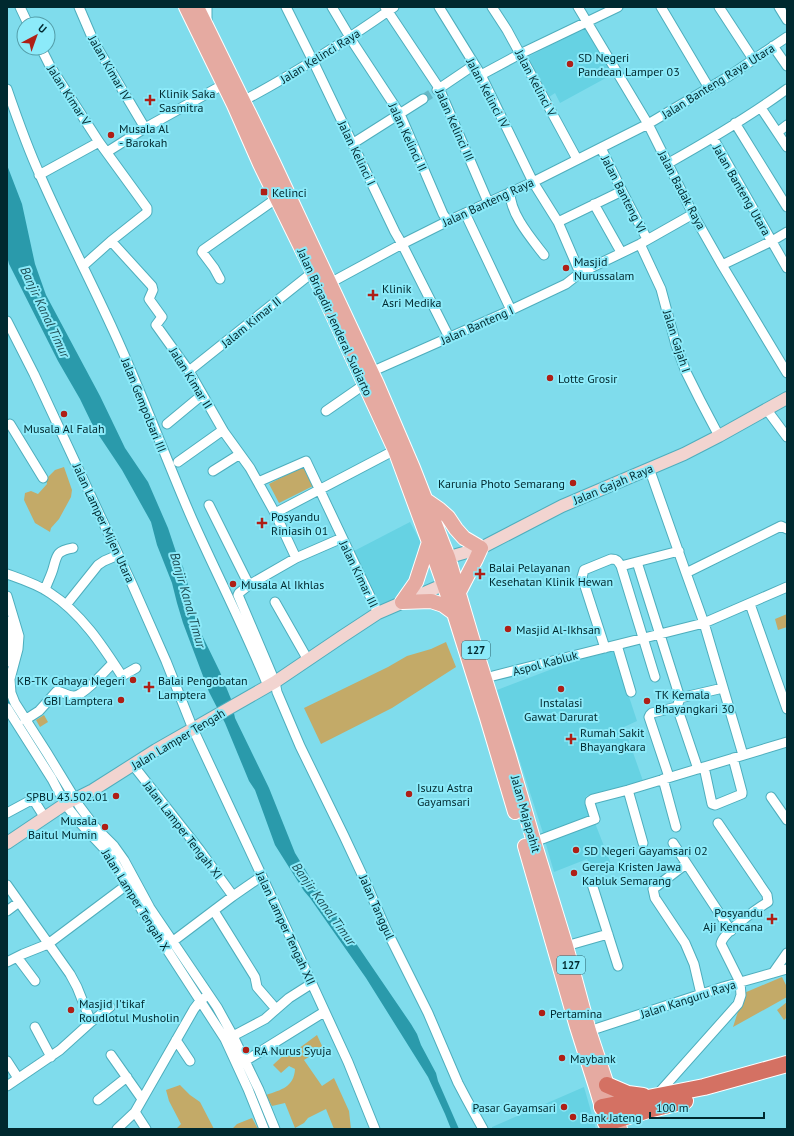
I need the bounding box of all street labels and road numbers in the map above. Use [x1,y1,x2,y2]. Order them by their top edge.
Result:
street label: Jalan Kelinci Raya [277,25,363,87]
street label: Jalan Kimar IV [85,32,135,103]
street label: Jalan Banteng Raya Utara [658,40,777,122]
street label: Jalan Kelinci V [512,46,560,119]
street label: Jalan Kelinci IV [463,55,513,131]
street label: Jalan Kimar V [43,61,94,128]
street label: Jalan Kelinci III [432,86,478,163]
street label: Jalan Kelinci II [385,100,430,174]
street label: Jalan Kelinci I [334,117,379,188]
street label: Jalan Banteng Utara [709,141,774,238]
street label: Jalan Badak Raya [654,147,709,232]
street label: Jalan Banteng VI [598,152,650,235]
street label: Jalan Banteng Raya [439,174,536,230]
street label: Jalan Brigadir Jenderal Sudiarto [294,245,376,398]
street label: Jalam Kimar II [217,293,284,351]
street label: Jalan Banteng I [437,302,516,348]
street label: Jalan Gajah I [660,307,694,374]
street label: Jalan Kimar II [166,344,216,411]
street label: Jalan Gempolsari III [118,355,170,454]
street label: Jalan Lamper Mijen Utara [69,460,138,585]
street label: Jalan Gajah Raya [570,460,655,508]
street label: Jalan Kimar III [336,537,382,610]
road number: 127 [462,641,490,659]
street label: Aspol Kabluk [511,647,579,679]
street label: Jalan Lamper Tengah [128,705,228,773]
street label: Jalan Majapahit [508,773,544,854]
street label: Jalan Lamper Tengah XI [139,777,226,882]
street label: Jalan Lamper Tengah X [98,846,174,954]
street label: Jalan Lamper Tengah XII [253,868,319,987]
street label: Jalan Tanggul [356,871,398,942]
road number: 127 [557,956,585,974]
street label: Jalan Kanguru Raya [637,977,738,1022]

